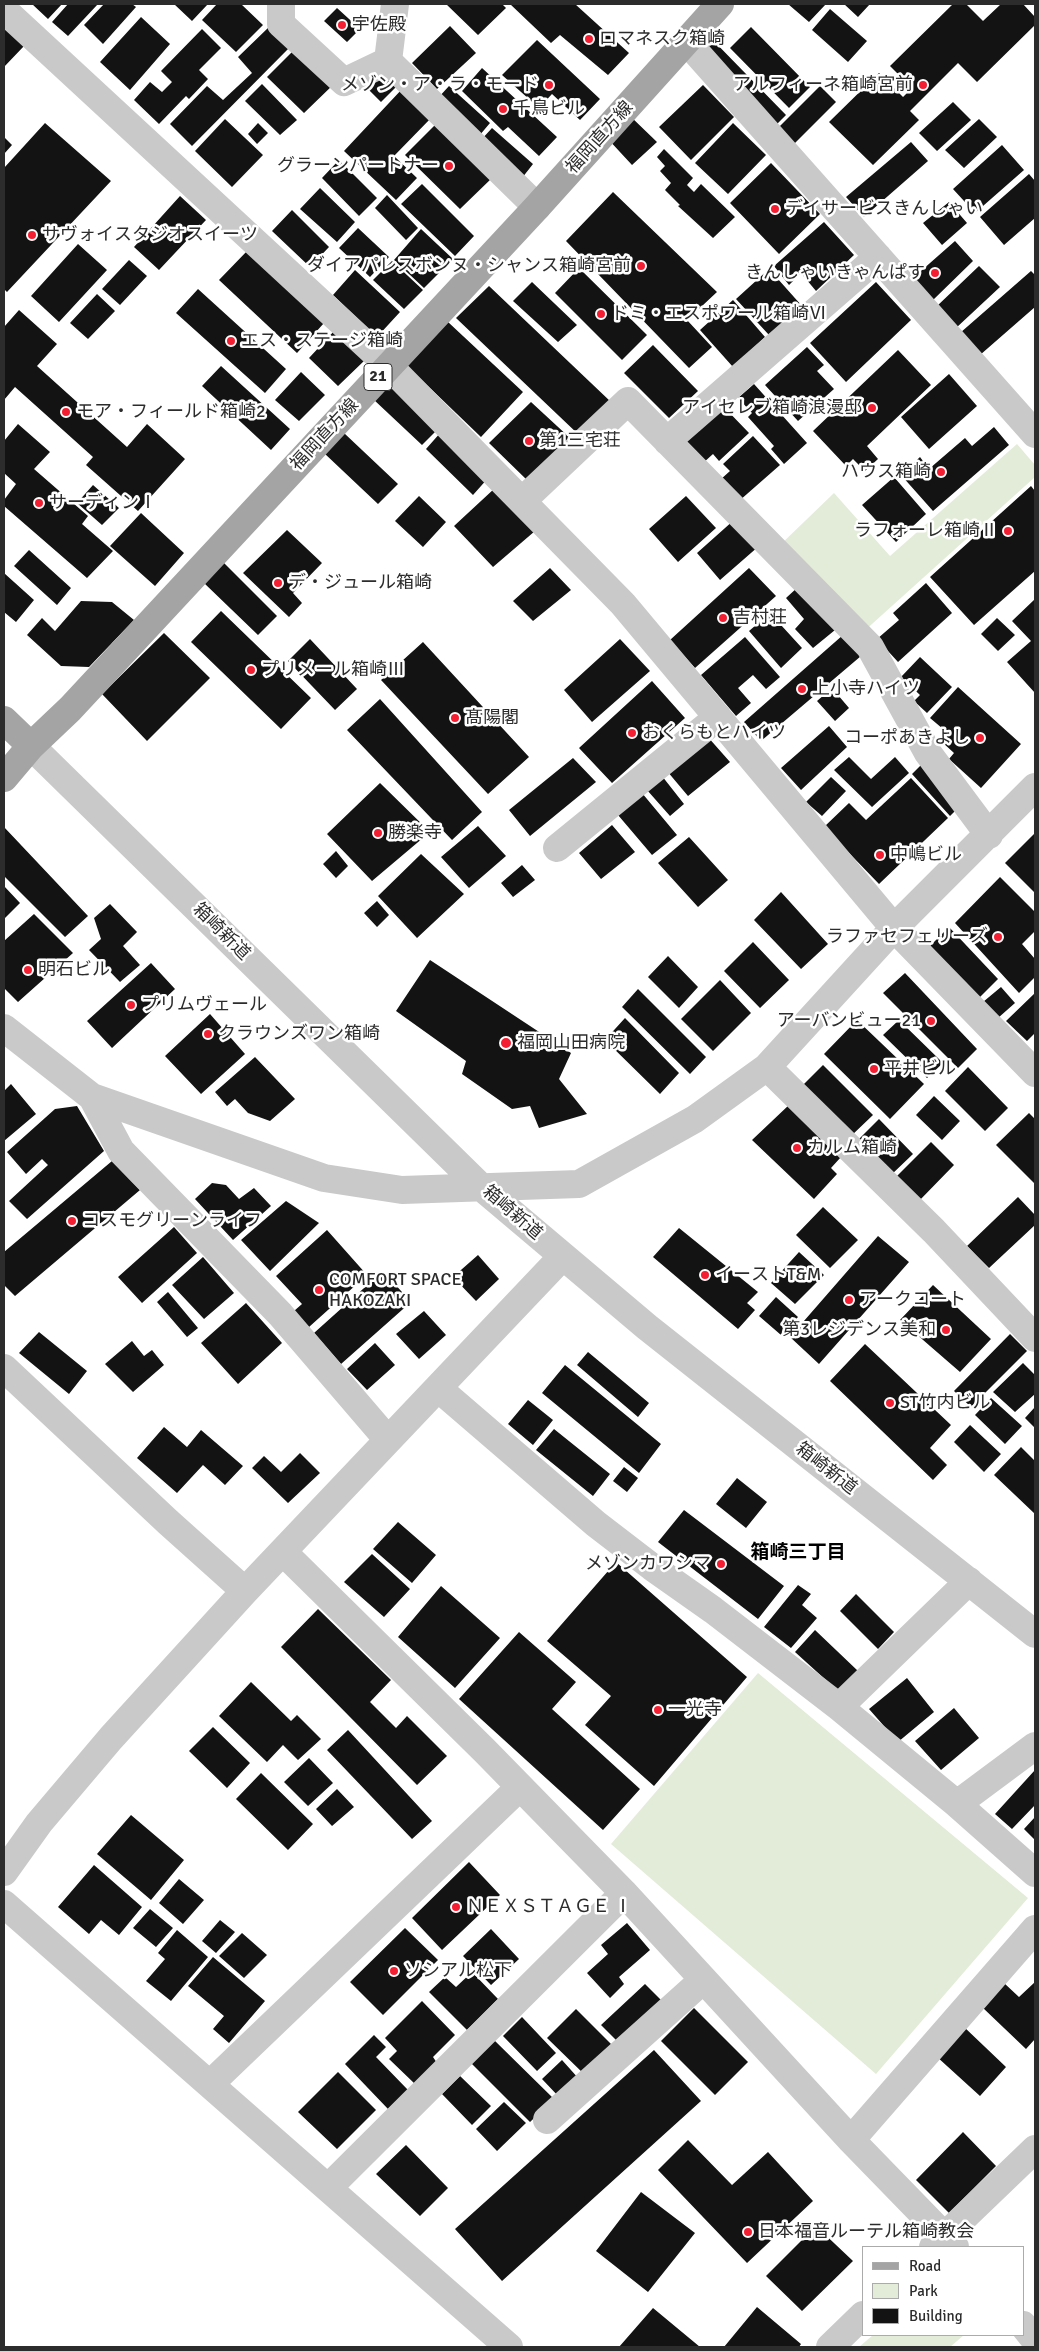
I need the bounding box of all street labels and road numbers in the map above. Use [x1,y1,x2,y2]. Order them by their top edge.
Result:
street label: 福岡直方線 [562,97,638,179]
road number: 21 [364,364,392,391]
street label: 福岡直方線 [286,395,364,475]
street label: 箱崎新道 [188,899,254,965]
street label: 箱崎新道 [478,1181,546,1245]
street label: 箱崎新道 [791,1438,861,1500]

